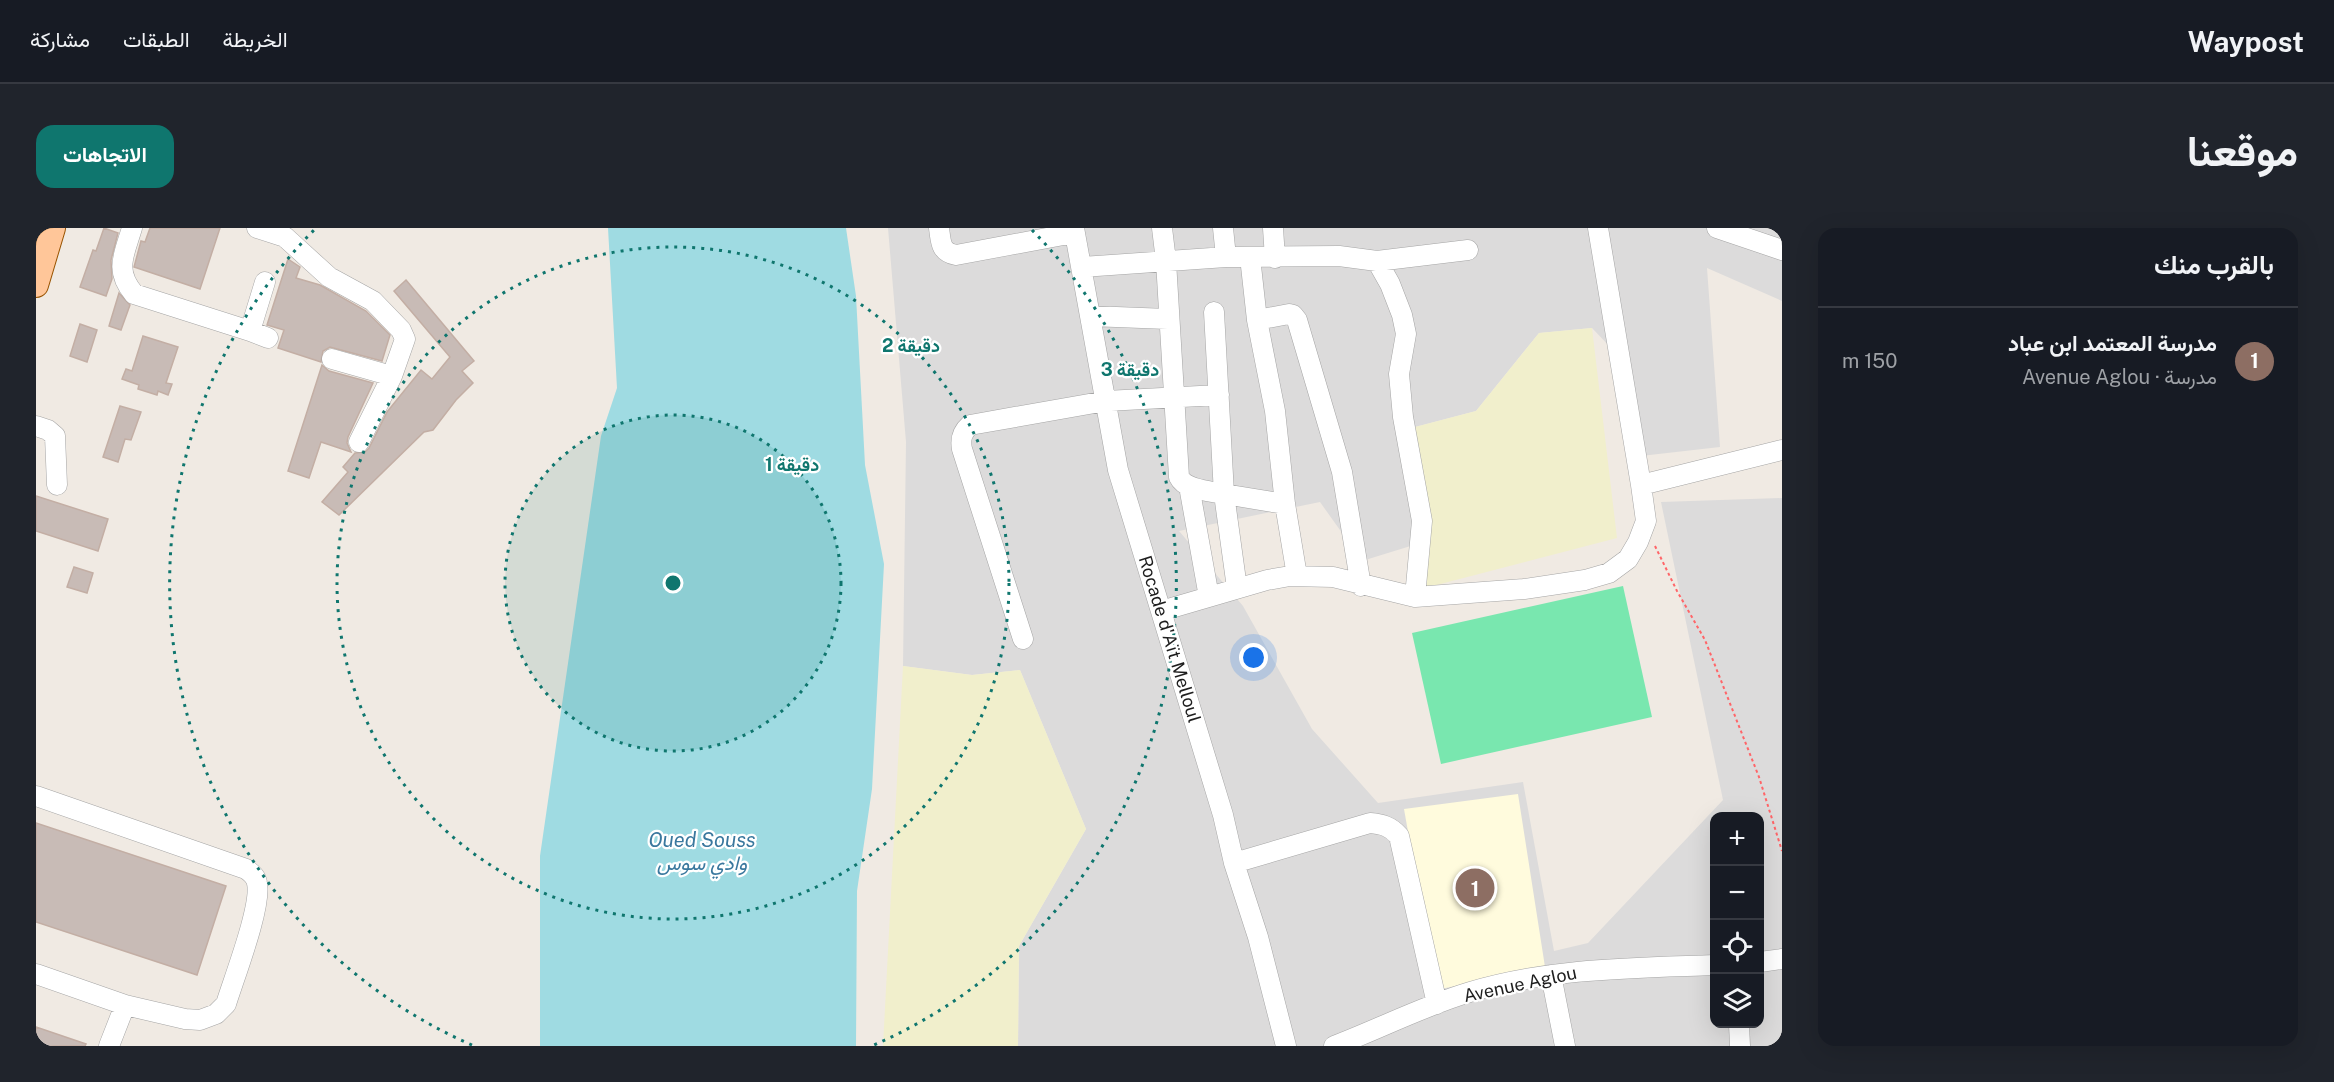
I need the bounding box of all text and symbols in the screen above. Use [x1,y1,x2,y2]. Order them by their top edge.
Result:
text: Waypost [2188,25,2304,58]
text: مشاركة [30,27,90,52]
text: الطبقات [123,27,190,52]
text: الخريطة [223,27,288,52]
button: الاتجاهات [36,125,174,188]
text: موقعنا [2187,126,2298,175]
text: بالقرب منك [2154,249,2274,280]
text: مدرسة المعتمد ابن عباد [2008,330,2217,356]
text: 2 دقيقة [882,335,940,357]
text: 150 m [1842,349,1897,373]
text: 1 [2250,349,2259,373]
text: 3 دقيقة [1101,359,1159,381]
text: مدرسة · Avenue Aglou [2022,365,2217,389]
text: 1 دقيقة [765,454,819,476]
street label: Rocade d'Aït Melloul [1135,553,1205,725]
centre of rings [663,573,683,593]
your location [1239,643,1268,672]
map controls [1710,812,1764,1028]
button: + [1710,812,1764,866]
water label: Oued Souss وادي سوس [648,828,756,879]
pin: 1 [1456,866,1494,910]
button: − [1710,866,1764,920]
button: locate [1710,920,1764,974]
street label: Avenue Aglou [1461,962,1579,1006]
button: layers [1710,974,1764,1028]

